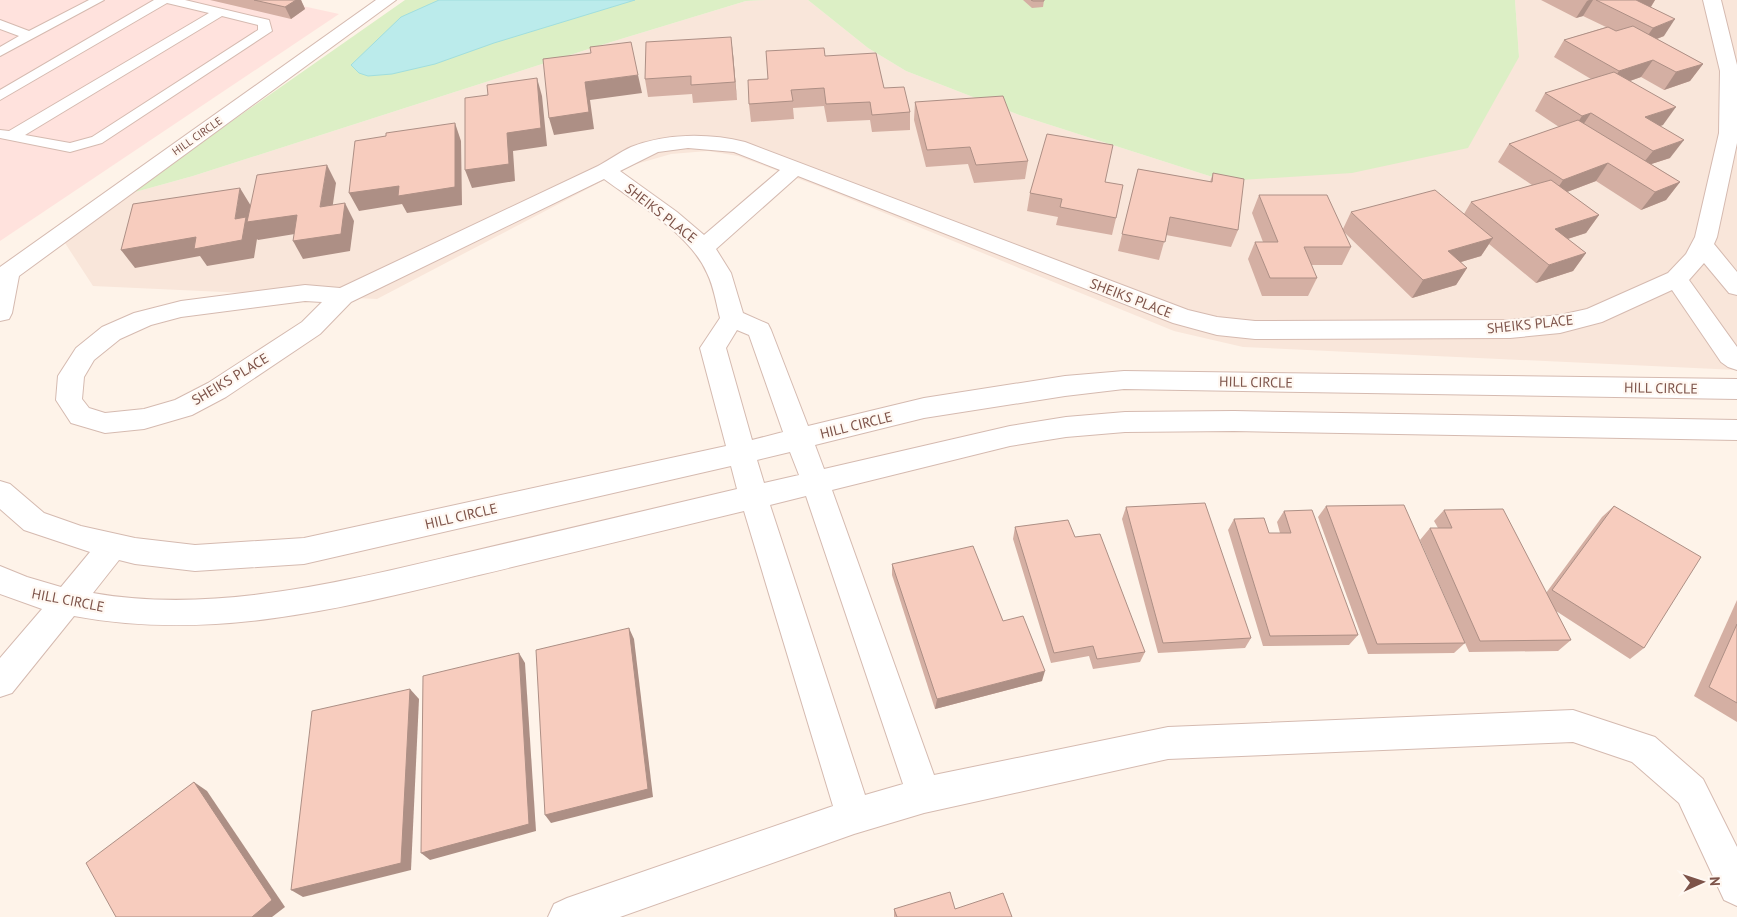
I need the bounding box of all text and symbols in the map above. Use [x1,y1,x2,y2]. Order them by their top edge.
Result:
street label: HILL CIRCLE [169,114,225,158]
street label: SHEIKS PLACE [621,179,701,247]
street label: SHEIKS PLACE [1087,274,1175,322]
street label: SHEIKS PLACE [1486,311,1574,337]
street label: SHEIKS PLACE [188,349,272,409]
street label: HILL CIRCLE [1219,372,1293,392]
street label: HILL CIRCLE [1624,378,1698,398]
street label: HILL CIRCLE [818,407,894,443]
street label: HILL CIRCLE [423,499,499,533]
street label: HILL CIRCLE [30,584,106,616]
north arrow [1677,857,1727,907]
text: N [1706,876,1724,886]

